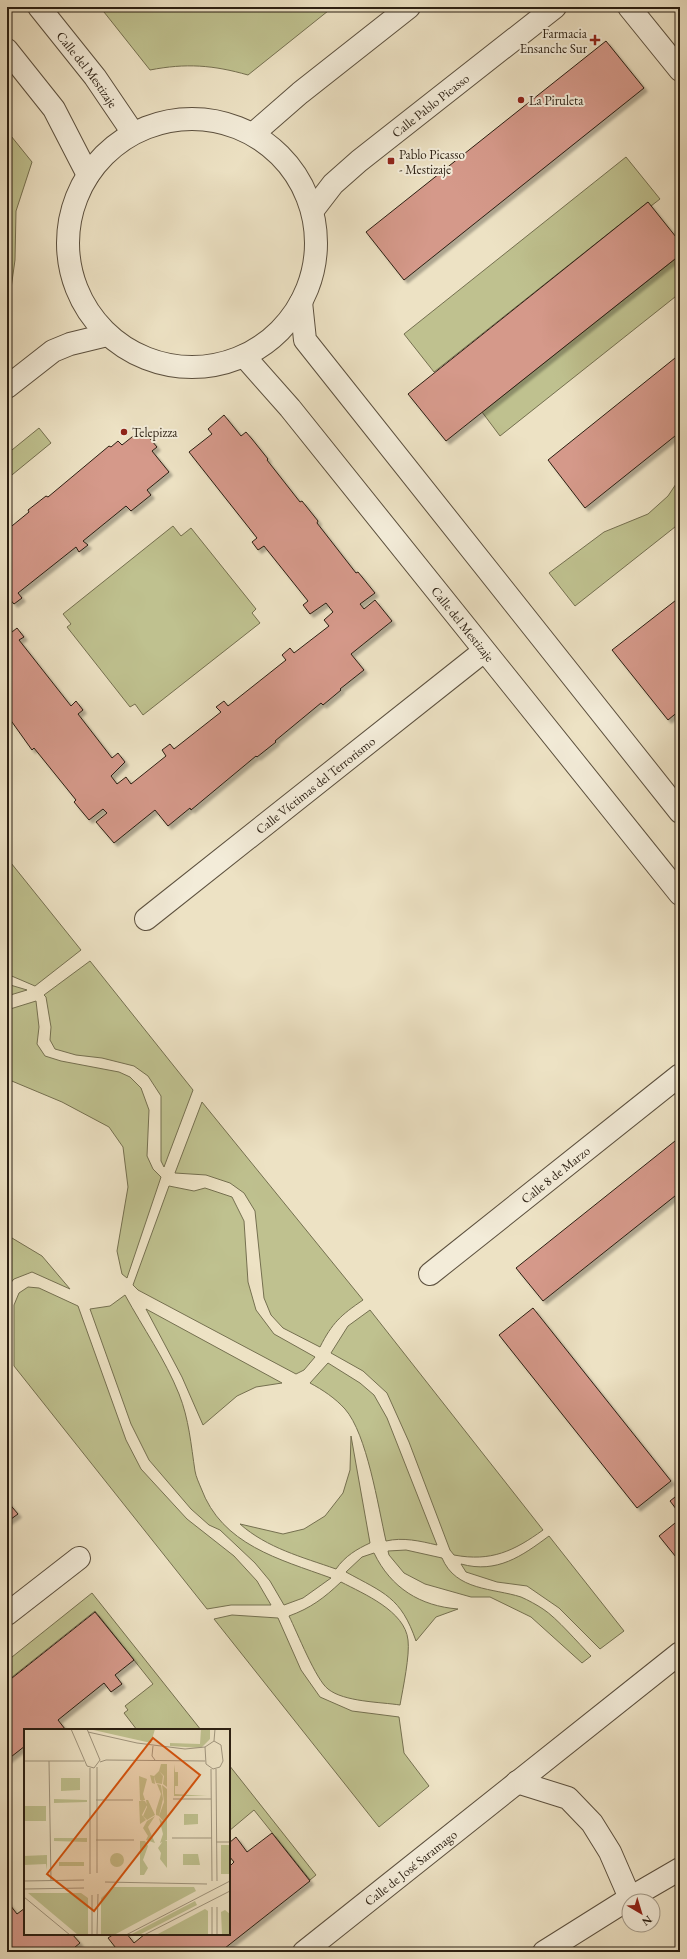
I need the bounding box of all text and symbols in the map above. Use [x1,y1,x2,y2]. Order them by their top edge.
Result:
place label: Farmacia Ensanche Sur [520,25,588,57]
street label: Calle del Mestizaje [53,28,122,111]
marker: Farmacia Ensanche Sur [590,35,600,45]
street label: Calle Pablo Picasso [388,69,472,141]
place label: La Piruleta [529,92,584,109]
marker: La Piruleta [516,95,526,105]
place label: Pablo Picasso - Mestizaje [399,146,465,178]
marker: Pablo Picasso - Mestizaje [386,156,396,166]
place label: Telepizza [132,424,178,441]
marker: Telepizza [119,427,129,437]
street label: Calle del Mestizaje [428,583,498,665]
street label: Calle Víctimas del Terrorismo [252,732,379,837]
street label: Calle 8 de Marzo [517,1142,593,1207]
inset map [24,1729,230,1935]
street label: Calle de José Saramago [361,1825,460,1909]
north arrow [621,1893,661,1933]
text: N [639,1913,655,1929]

